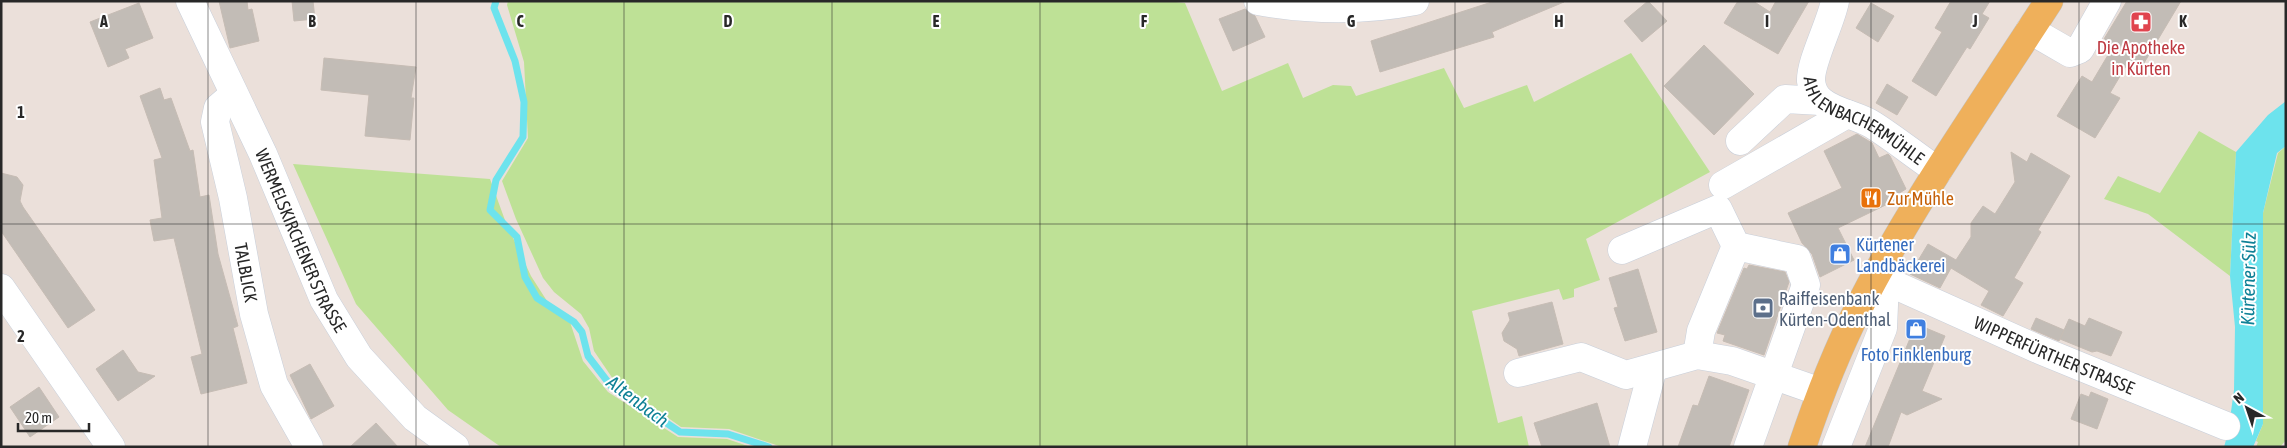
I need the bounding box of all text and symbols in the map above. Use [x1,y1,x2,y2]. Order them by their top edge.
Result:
pharmacy icon: Die Apotheke in Kürten [2129,10,2153,34]
text: A [99,12,108,30]
text: B [308,12,316,30]
text: C [516,12,524,30]
text: D [724,12,733,30]
text: E [933,12,940,30]
text: F [1141,12,1148,30]
text: G [1347,12,1356,30]
text: H [1554,12,1564,30]
text: I [1765,12,1769,30]
text: J [1971,12,1978,30]
text: K [2179,12,2187,30]
place label: Die Apotheke in Kürten [2097,37,2185,79]
street label: AHLENBACHERMÜHLE [1800,75,1929,169]
text: 1 [17,103,25,121]
street label: WERMELSKIRCHENER STRASSE [251,146,352,336]
restaurant icon: Zur Mühle [1859,186,1883,210]
place label: Zur Mühle [1887,188,1954,209]
water label: Kürtener Sülz [2236,232,2260,326]
place label: Kürtener Landbäckerei [1856,234,1946,276]
street label: TALBLICK [231,241,262,304]
shop icon: Kürtener Landbäckerei [1828,242,1852,266]
place label: Raiffeisenbank Kürten-Odenthal [1779,288,1891,330]
bank icon: Raiffeisenbank Kürten-Odenthal [1751,296,1775,320]
street label: WIPPERFÜRTHER STRASSE [1971,311,2138,398]
shop icon: Foto Finklenburg [1904,317,1928,341]
text: 2 [17,327,25,345]
place label: Foto Finklenburg [1861,344,1972,365]
water label: Altenbach [602,370,673,431]
north arrow [2222,383,2272,433]
text: N [2230,389,2247,407]
scale bar [18,400,89,432]
text: 20 m [25,409,52,426]

